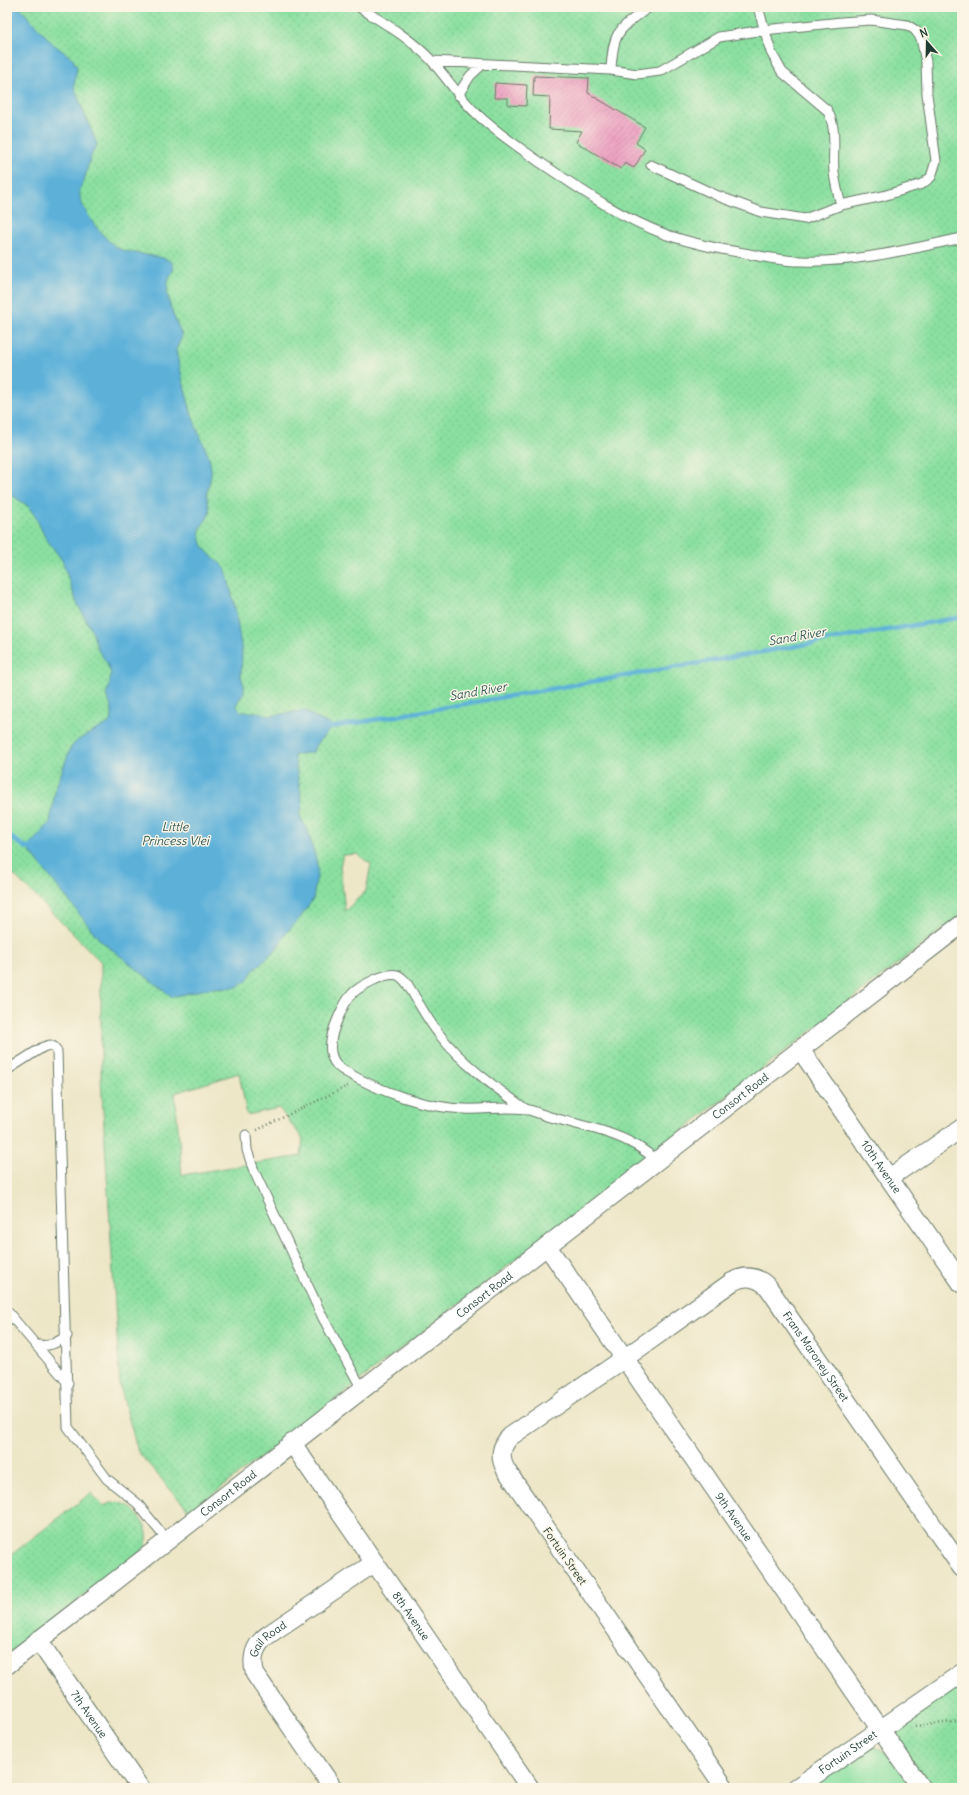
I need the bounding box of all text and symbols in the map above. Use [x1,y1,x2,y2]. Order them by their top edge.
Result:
north arrow [907,22,947,62]
text: N [918,25,930,40]
water label: Sand River [767,623,829,648]
water label: Sand River [448,678,510,703]
water label: Little Princess Vlei [141,819,210,848]
street label: Consort Road [709,1070,772,1122]
street label: 10th Avenue [858,1138,904,1196]
street label: Consort Road [453,1268,516,1321]
street label: Frans Maroney Street [780,1309,852,1405]
street label: Consort Road [197,1467,260,1520]
street label: 9th Avenue [712,1490,756,1544]
street label: Fortuin Street [540,1524,590,1588]
street label: 8th Avenue [390,1589,433,1643]
street label: Gail Road [247,1617,289,1659]
street label: 7th Avenue [68,1687,110,1741]
street label: Fortuin Street [816,1727,880,1777]

